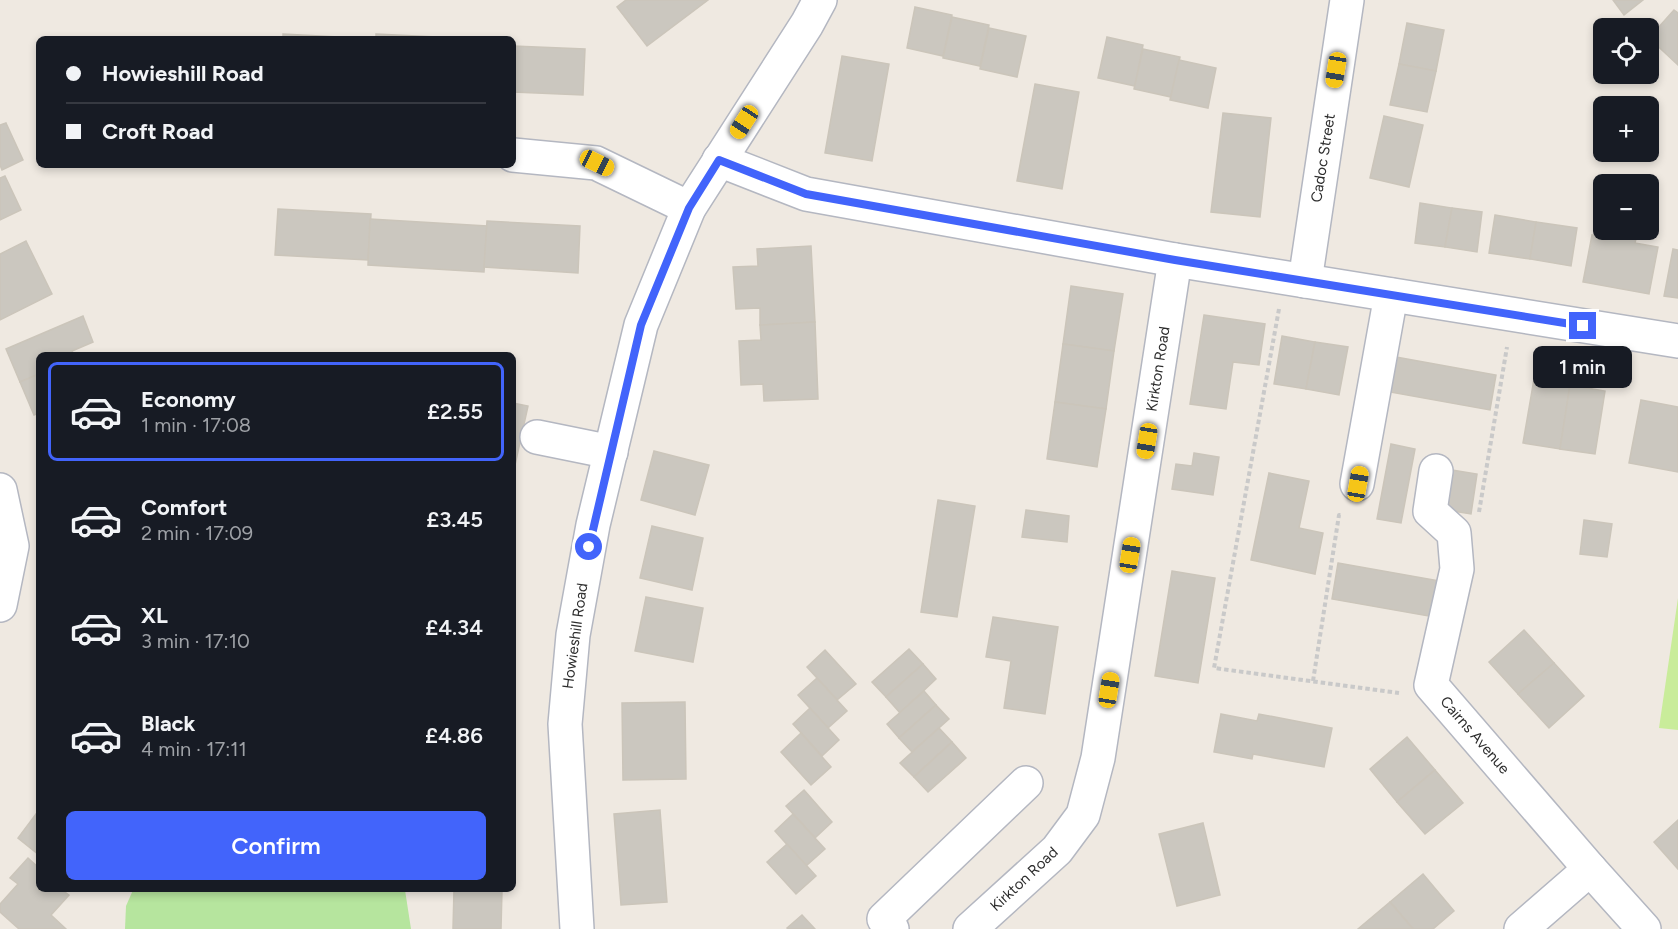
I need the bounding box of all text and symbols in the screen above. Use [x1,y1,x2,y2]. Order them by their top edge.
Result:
map controls [1593,18,1659,240]
button: locate [1593,18,1659,84]
car [1324,51,1348,89]
text: Howieshill Road [102,60,264,87]
button: + [1593,96,1659,162]
car [727,102,761,142]
street label: Cadoc Street [1307,112,1339,204]
text: Croft Road [102,118,214,145]
car [577,147,617,179]
button: − [1593,174,1659,240]
route end [1569,312,1596,339]
street label: Kirkton Road [1142,325,1174,413]
callout: 1 min [1534,347,1632,389]
text: 1 min [1559,355,1606,379]
icon: car [69,385,123,439]
text: Economy [141,386,236,413]
text: £2.55 [427,398,483,425]
text: 1 min · 17:08 [141,413,251,437]
car [1135,422,1159,460]
car [1346,465,1370,503]
icon: car [69,493,123,547]
text: Comfort [141,494,227,521]
text: £3.45 [426,506,483,533]
text: 2 min · 17:09 [141,521,253,545]
route start [575,533,602,560]
car [1118,536,1142,574]
street label: Howieshill Road [559,582,591,690]
icon: car [69,601,123,655]
text: XL [141,602,168,629]
text: £4.34 [425,614,483,641]
text: 3 min · 17:10 [141,629,250,653]
car [1097,671,1121,709]
street label: Cairns Avenue [1436,693,1514,777]
icon: car [69,709,123,763]
text: Black [141,710,195,737]
text: £4.86 [425,722,483,749]
text: 4 min · 17:11 [141,737,247,761]
button: Confirm [66,811,486,880]
street label: Kirkton Road [986,843,1062,915]

